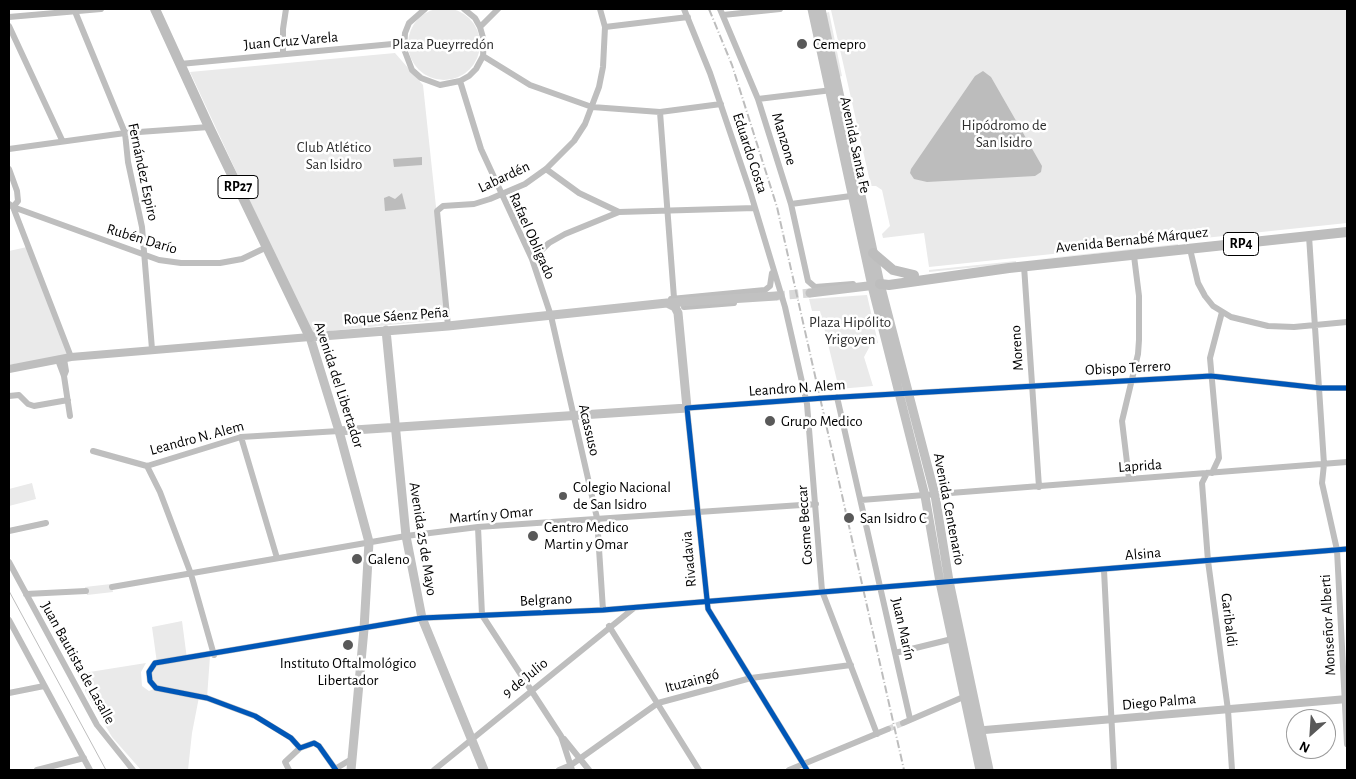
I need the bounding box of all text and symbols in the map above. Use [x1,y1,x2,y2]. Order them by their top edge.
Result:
street label: Juan Cruz Varela [243,28,339,54]
park label: Plaza Pueyrredón [392,35,494,53]
place label: Cemepro [813,35,866,53]
marker: Cemepro [795,37,809,51]
street label: Avenida Santa Fe [836,95,874,195]
street label: Eduardo Costa [729,110,771,196]
street label: Manzone [767,111,801,167]
park label: Hipódromo de San Isidro [961,116,1047,151]
street label: Fernández Espiro [124,121,162,223]
park label: Club Atlético San Isidro [297,138,371,173]
street label: Labardén [475,157,533,197]
road number: RP27 [218,176,258,198]
street label: Rafael Obligado [505,190,559,282]
street label: Rubén Darío [105,220,179,258]
street label: Avenida Bernabé Márquez [1055,223,1209,257]
road number: RP4 [1224,232,1258,255]
street label: Roque Sáenz Peña [343,303,449,329]
park label: Plaza Hipólito Yrigoyen [809,313,891,348]
street label: Avenida del Libertador [310,320,368,450]
street label: Moreno [1006,325,1028,371]
street label: Obispo Terrero [1085,357,1171,379]
street label: Leandro N. Alem [748,376,846,400]
street label: Acassuso [574,402,604,458]
place label: Grupo Medico [781,412,863,430]
marker: Grupo Medico [763,414,777,428]
street label: Leandro N. Alem [148,417,246,459]
street label: Avenida Centenario [929,451,969,567]
street label: Laprida [1118,455,1162,477]
place label: Colegio Nacional de San Isidro [573,478,671,513]
street label: Avenida 25 de Mayo [405,481,441,597]
street label: Cosme Beccar [793,485,817,565]
marker: Colegio Nacional de San Isidro [557,490,569,502]
street label: Martín y Omar [448,502,534,528]
place label: San Isidro C [860,509,927,527]
marker: San Isidro C [842,511,856,525]
place label: Centro Medico Martin y Omar [544,518,629,553]
marker: Centro Medico Martin y Omar [526,529,540,543]
street label: Rivadavia [678,530,700,588]
street label: Alsina [1124,543,1162,565]
place label: Galeno [368,550,410,568]
marker: Galeno [350,552,364,566]
street label: Monseñor Alberti [1316,574,1340,676]
street label: Belgrano [519,590,573,610]
street label: Garibaldi [1217,592,1241,648]
street label: Juan Marín [887,596,919,662]
street label: Juan Bautista de Lasalle [37,599,119,727]
marker: Instituto Oftalmológico Libertador [341,638,355,652]
place label: Instituto Oftalmológico Libertador [280,654,416,689]
street label: 9 de Julio [499,654,551,702]
street label: Ituzaingó [663,665,721,697]
street label: Diego Palma [1121,690,1197,714]
north arrow [1286,709,1336,759]
text: N [1297,738,1312,755]

